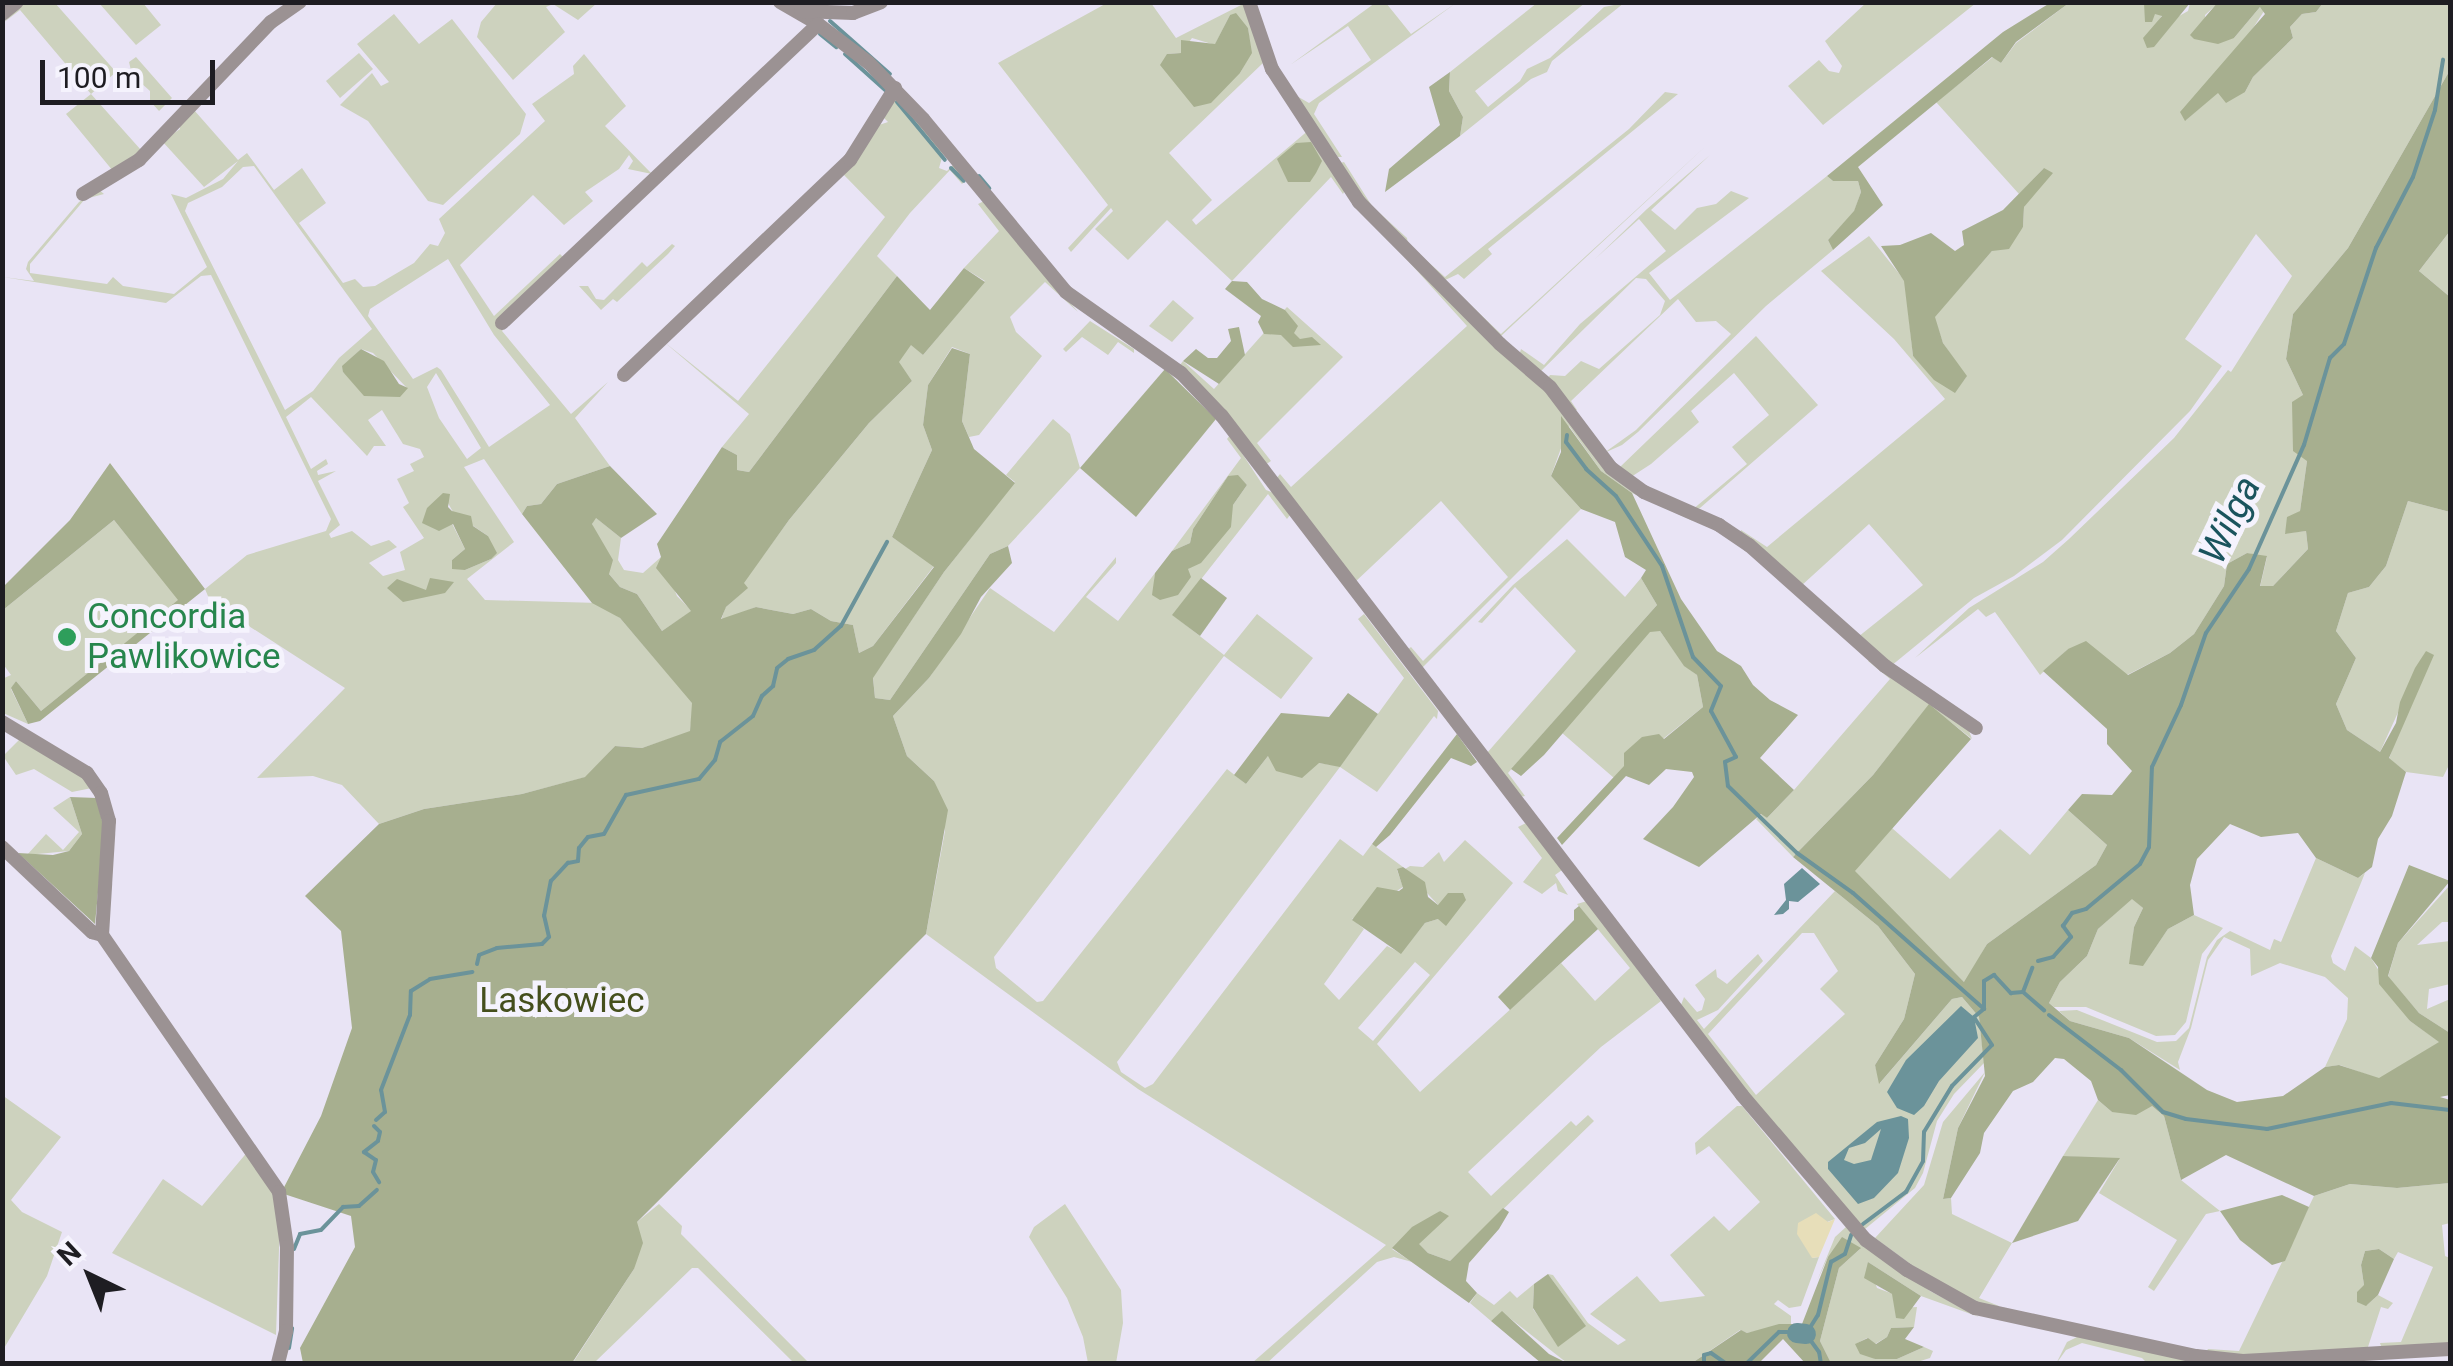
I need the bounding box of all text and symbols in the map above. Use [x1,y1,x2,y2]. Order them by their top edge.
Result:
scale bar [45,40,220,102]
text: 100 m [57,60,141,95]
water label: Wilga [2189,469,2271,571]
place label: Concordia Pawlikowice [87,596,281,678]
marker: Concordia Pawlikowice [56,626,78,648]
park label: Laskowiec [479,980,645,1022]
north arrow [40,1226,140,1326]
text: N [51,1235,88,1273]

